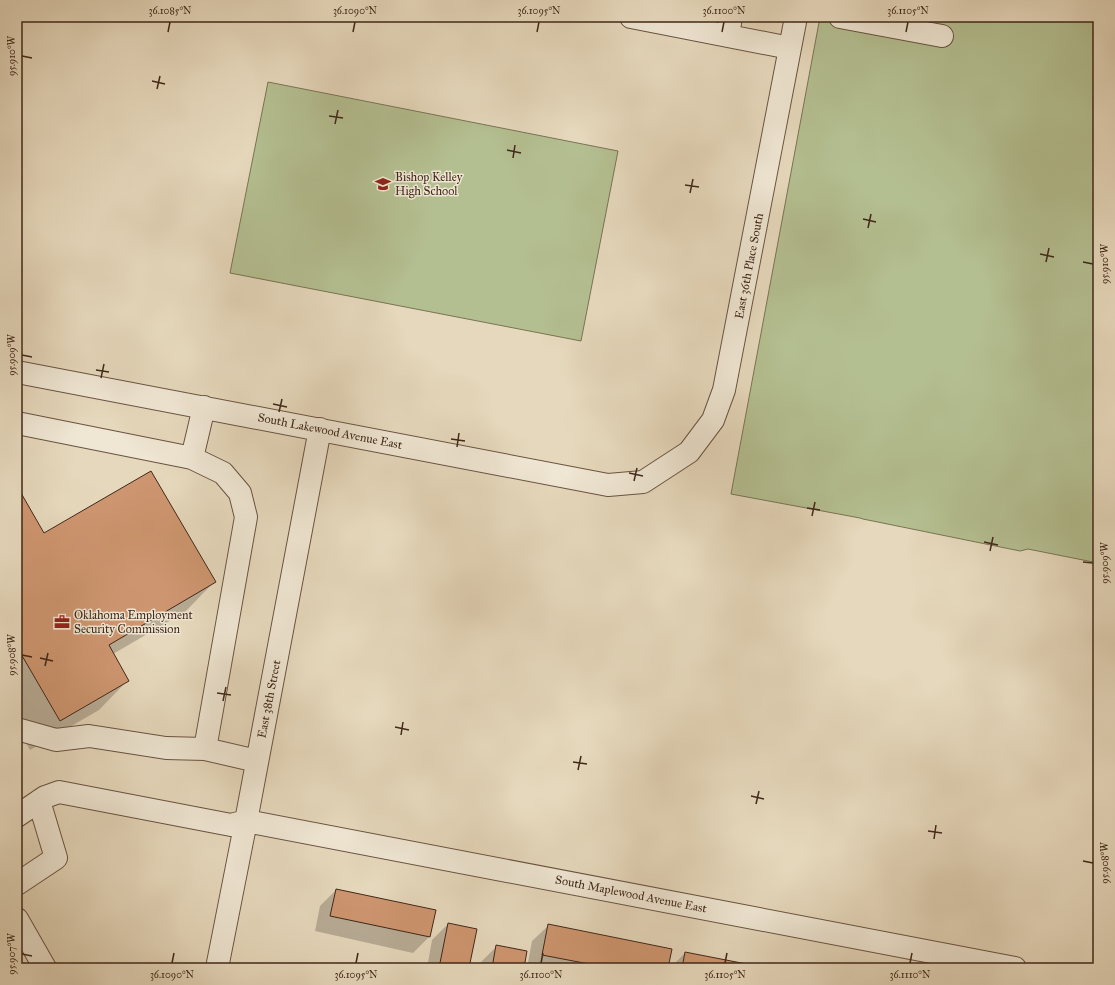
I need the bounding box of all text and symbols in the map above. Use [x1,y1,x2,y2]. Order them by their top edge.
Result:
text: 36.1085°N [149,5,192,17]
text: 36.1090°N [333,5,378,17]
text: 36.1095°N [517,5,561,17]
text: 36.1100°N [703,5,746,17]
text: 36.1105°N [887,5,929,17]
text: 95.910°W [6,36,18,76]
place label: Bishop Kelley High School [395,170,463,199]
school or university icon: Bishop Kelley High School [374,175,392,193]
street label: East 36th Place South [732,212,766,320]
text: 95.910°W [1099,244,1111,284]
text: 95.909°W [6,334,18,376]
street label: South Lakewood Avenue East [257,410,404,452]
text: 95.909°W [1099,542,1111,584]
place label: Oklahoma Employment Security Commission [74,608,193,636]
office icon: Oklahoma Employment Security Commission [53,613,71,631]
text: 95.908°W [6,634,18,676]
street label: East 38th Street [255,658,284,739]
text: 95.908°W [1099,842,1111,884]
street label: South Maplewood Avenue East [554,872,709,916]
text: 95.907°W [6,933,18,975]
text: 36.1090°N [150,969,195,981]
text: 36.1095°N [334,969,378,981]
text: 36.1100°N [520,969,563,981]
text: 36.1105°N [704,969,746,981]
text: 36.1110°N [890,969,931,981]

